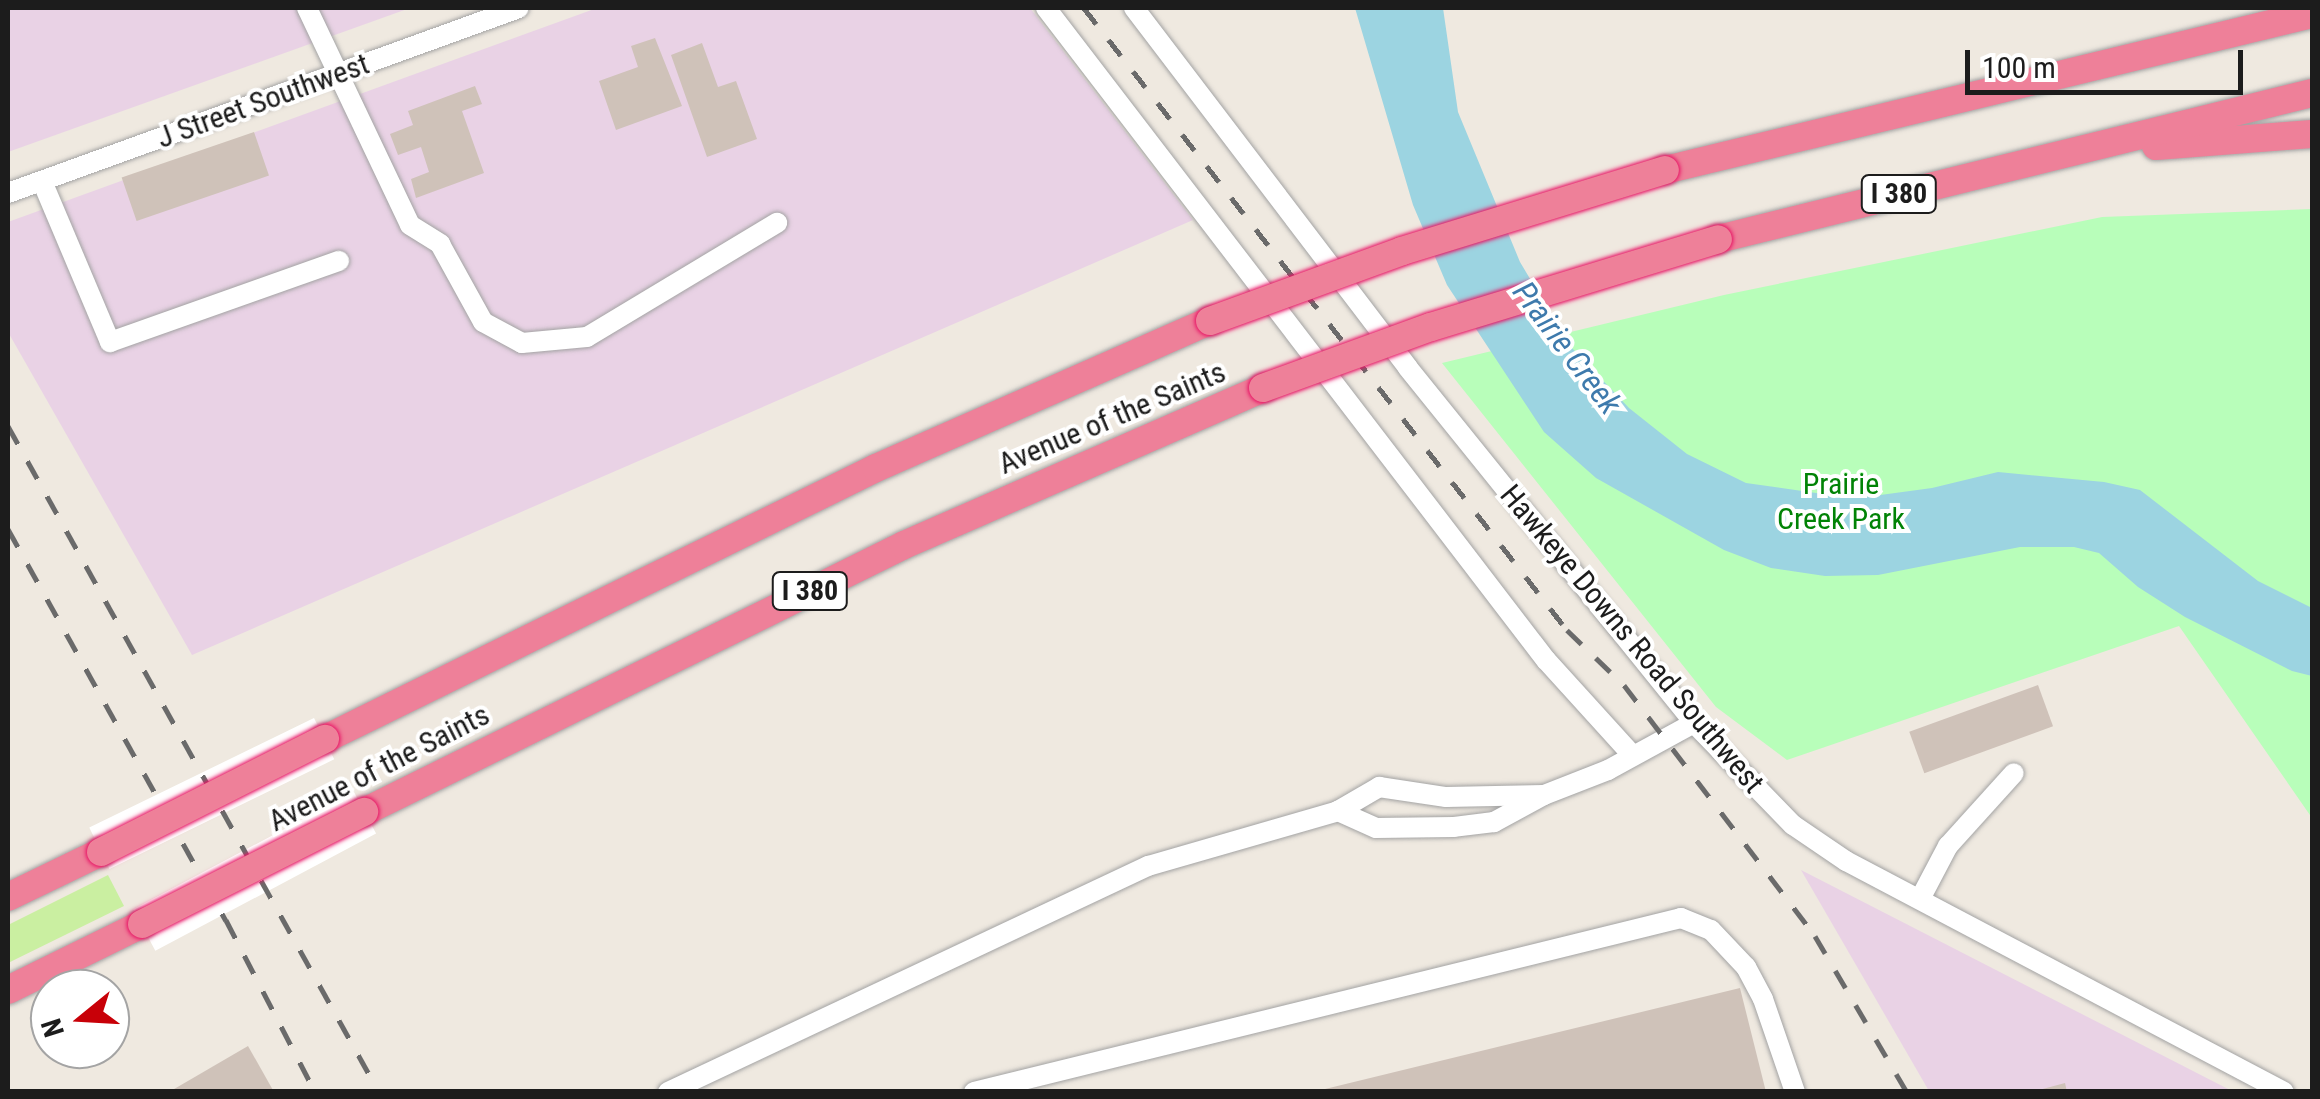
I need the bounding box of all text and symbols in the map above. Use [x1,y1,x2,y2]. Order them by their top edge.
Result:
scale bar [1970,30,2248,92]
street label: J Street Southwest [152,46,374,156]
text: 100 m [1982,50,2056,85]
road number: I 380 [1859,171,1939,217]
water label: Prairie Creek [1505,274,1629,422]
street label: Avenue of the Saints [993,354,1231,482]
park label: Prairie Creek Park [1777,466,1905,536]
street label: Hawkeye Downs Road Southwest [1492,478,1772,800]
road number: I 380 [770,568,850,614]
street label: Avenue of the Saints [263,697,495,839]
north arrow [30,969,130,1069]
text: N [35,1015,71,1041]

